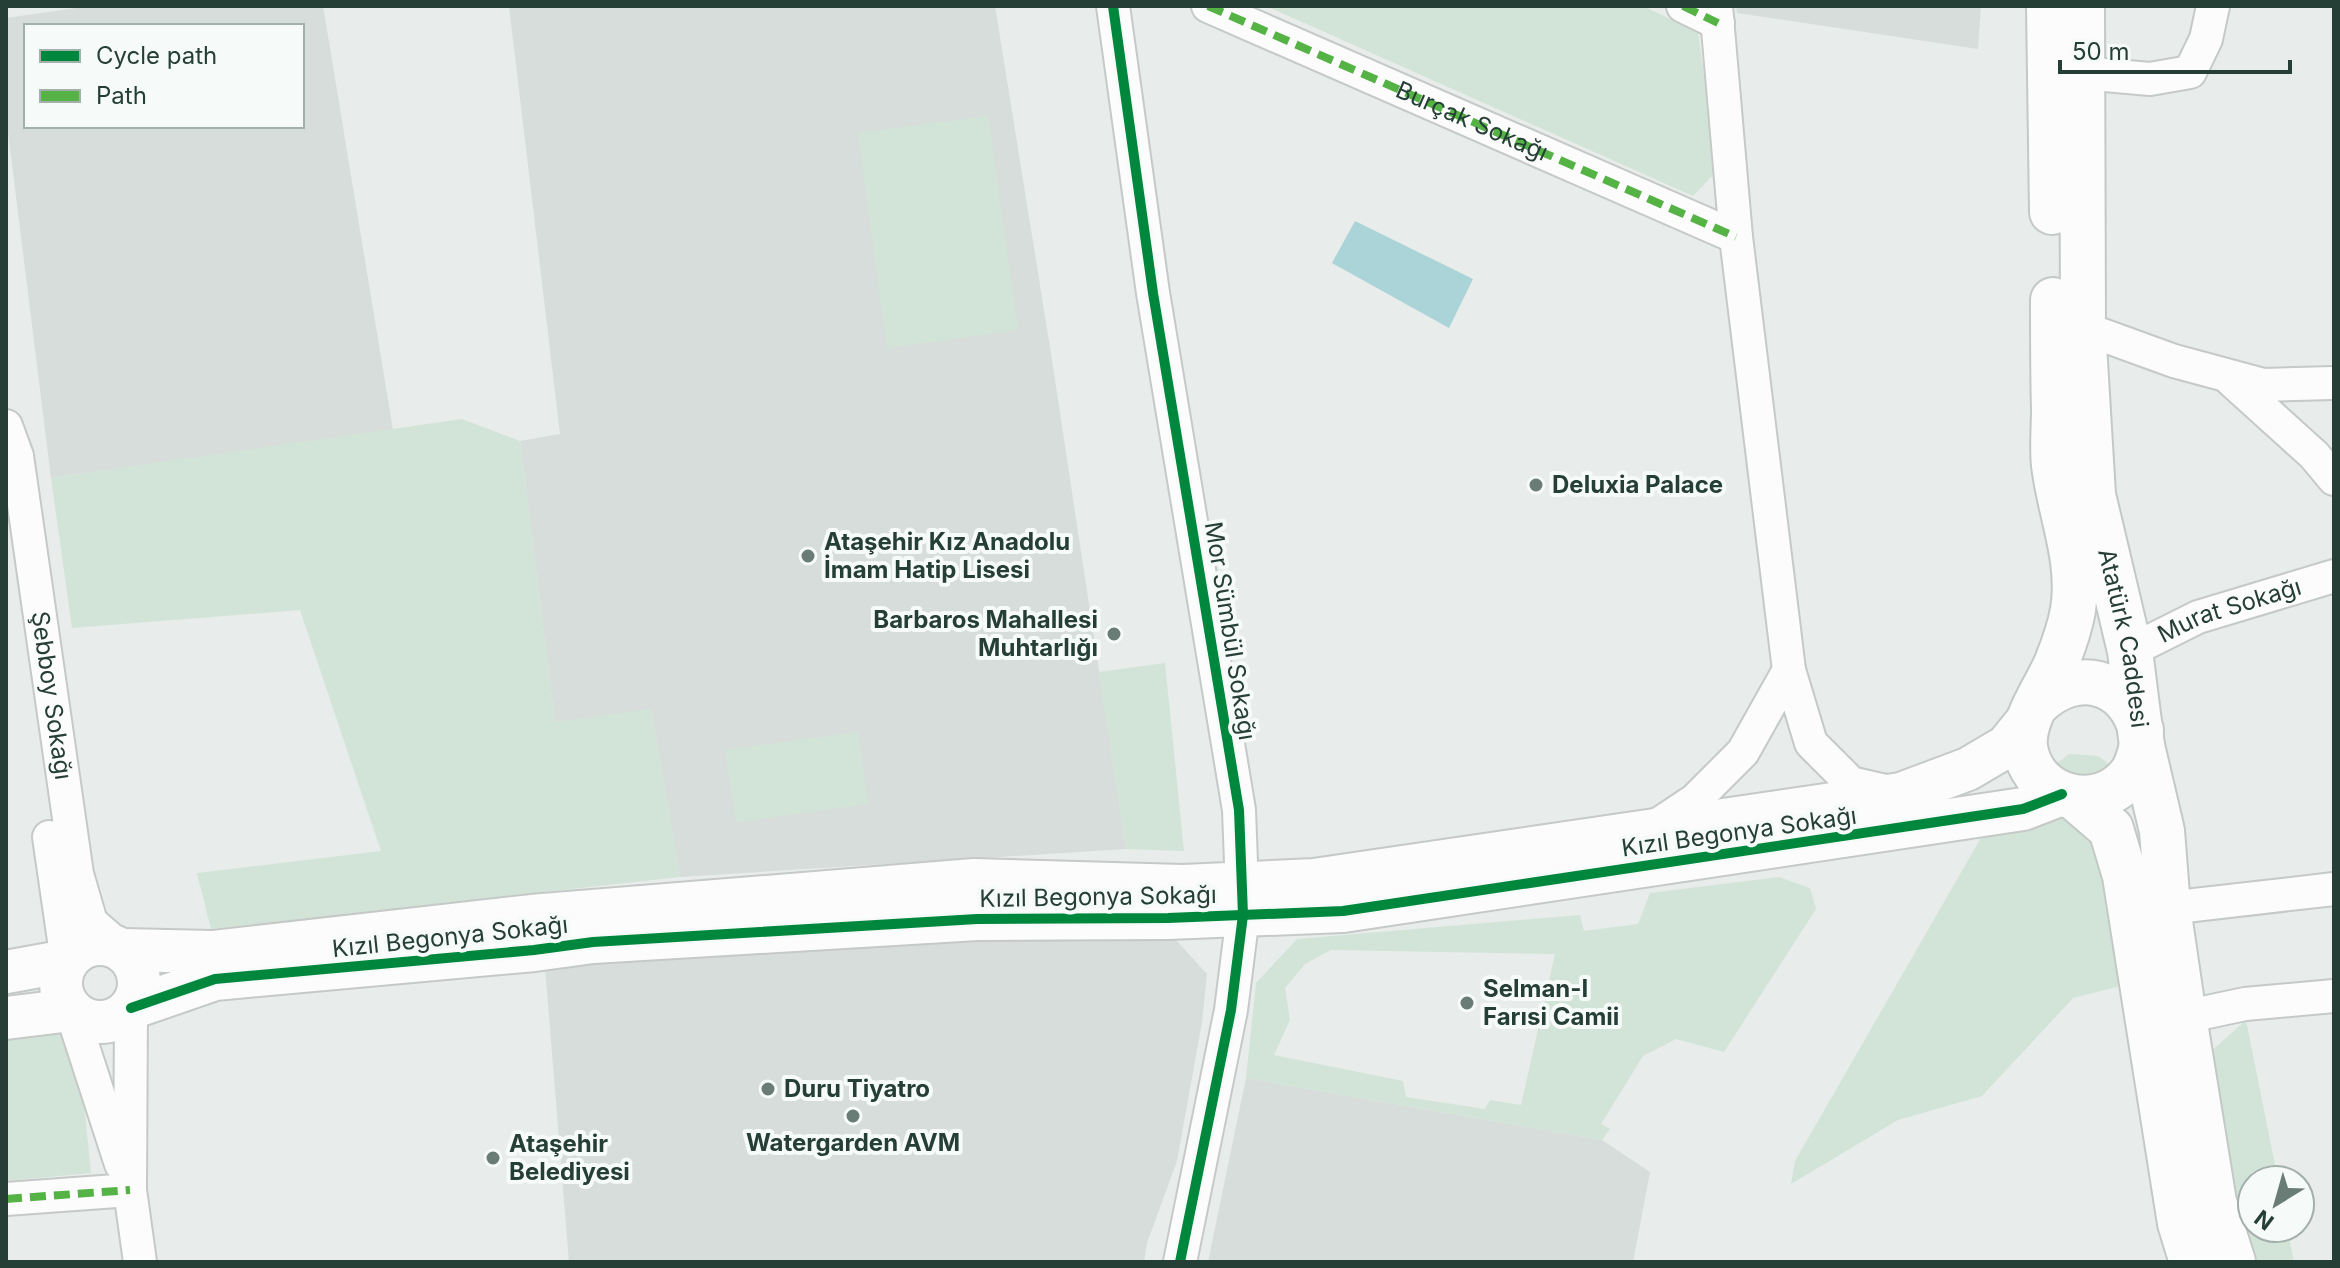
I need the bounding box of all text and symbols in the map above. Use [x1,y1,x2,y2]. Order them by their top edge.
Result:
legend [24,24,304,128]
scale bar [2060,24,2290,74]
text: 50 m [2072,37,2130,66]
text: Cycle path [96,41,217,70]
street label: Burçak Sokağı [1392,75,1552,167]
text: Path [96,81,147,110]
place label: Deluxia Palace [1552,470,1723,499]
marker: Deluxia Palace [1527,476,1545,494]
street label: Mor Sümbül Sokağı [1199,520,1262,742]
place label: Ataşehir Kız Anadolu İmam Hatip Lisesi [824,527,1070,584]
street label: Atatürk Caddesi [2092,546,2155,729]
marker: Ataşehir Kız Anadolu İmam Hatip Lisesi [799,547,817,565]
street label: Murat Sokağı [2153,572,2304,649]
place label: Barbaros Mahallesi Muhtarlığı [873,605,1098,662]
street label: Şebboy Sokağı [25,609,78,782]
marker: Barbaros Mahallesi Muhtarlığı [1105,625,1123,643]
street label: Kızıl Begonya Sokağı [1619,801,1858,862]
street label: Kızıl Begonya Sokağı [979,880,1217,913]
street label: Kızıl Begonya Sokağı [331,910,569,963]
place label: Selman-I Farısi Camii [1483,974,1619,1031]
marker: Selman-I Farısi Camii [1458,994,1476,1012]
place label: Duru Tiyatro [784,1074,930,1103]
marker: Duru Tiyatro [759,1080,777,1098]
marker: Watergarden AVM [844,1107,862,1125]
place label: Watergarden AVM [746,1128,960,1157]
place label: Ataşehir Belediyesi [509,1129,630,1186]
marker: Ataşehir Belediyesi [484,1149,502,1167]
north arrow [2236,1164,2316,1244]
text: N [2249,1205,2278,1235]

